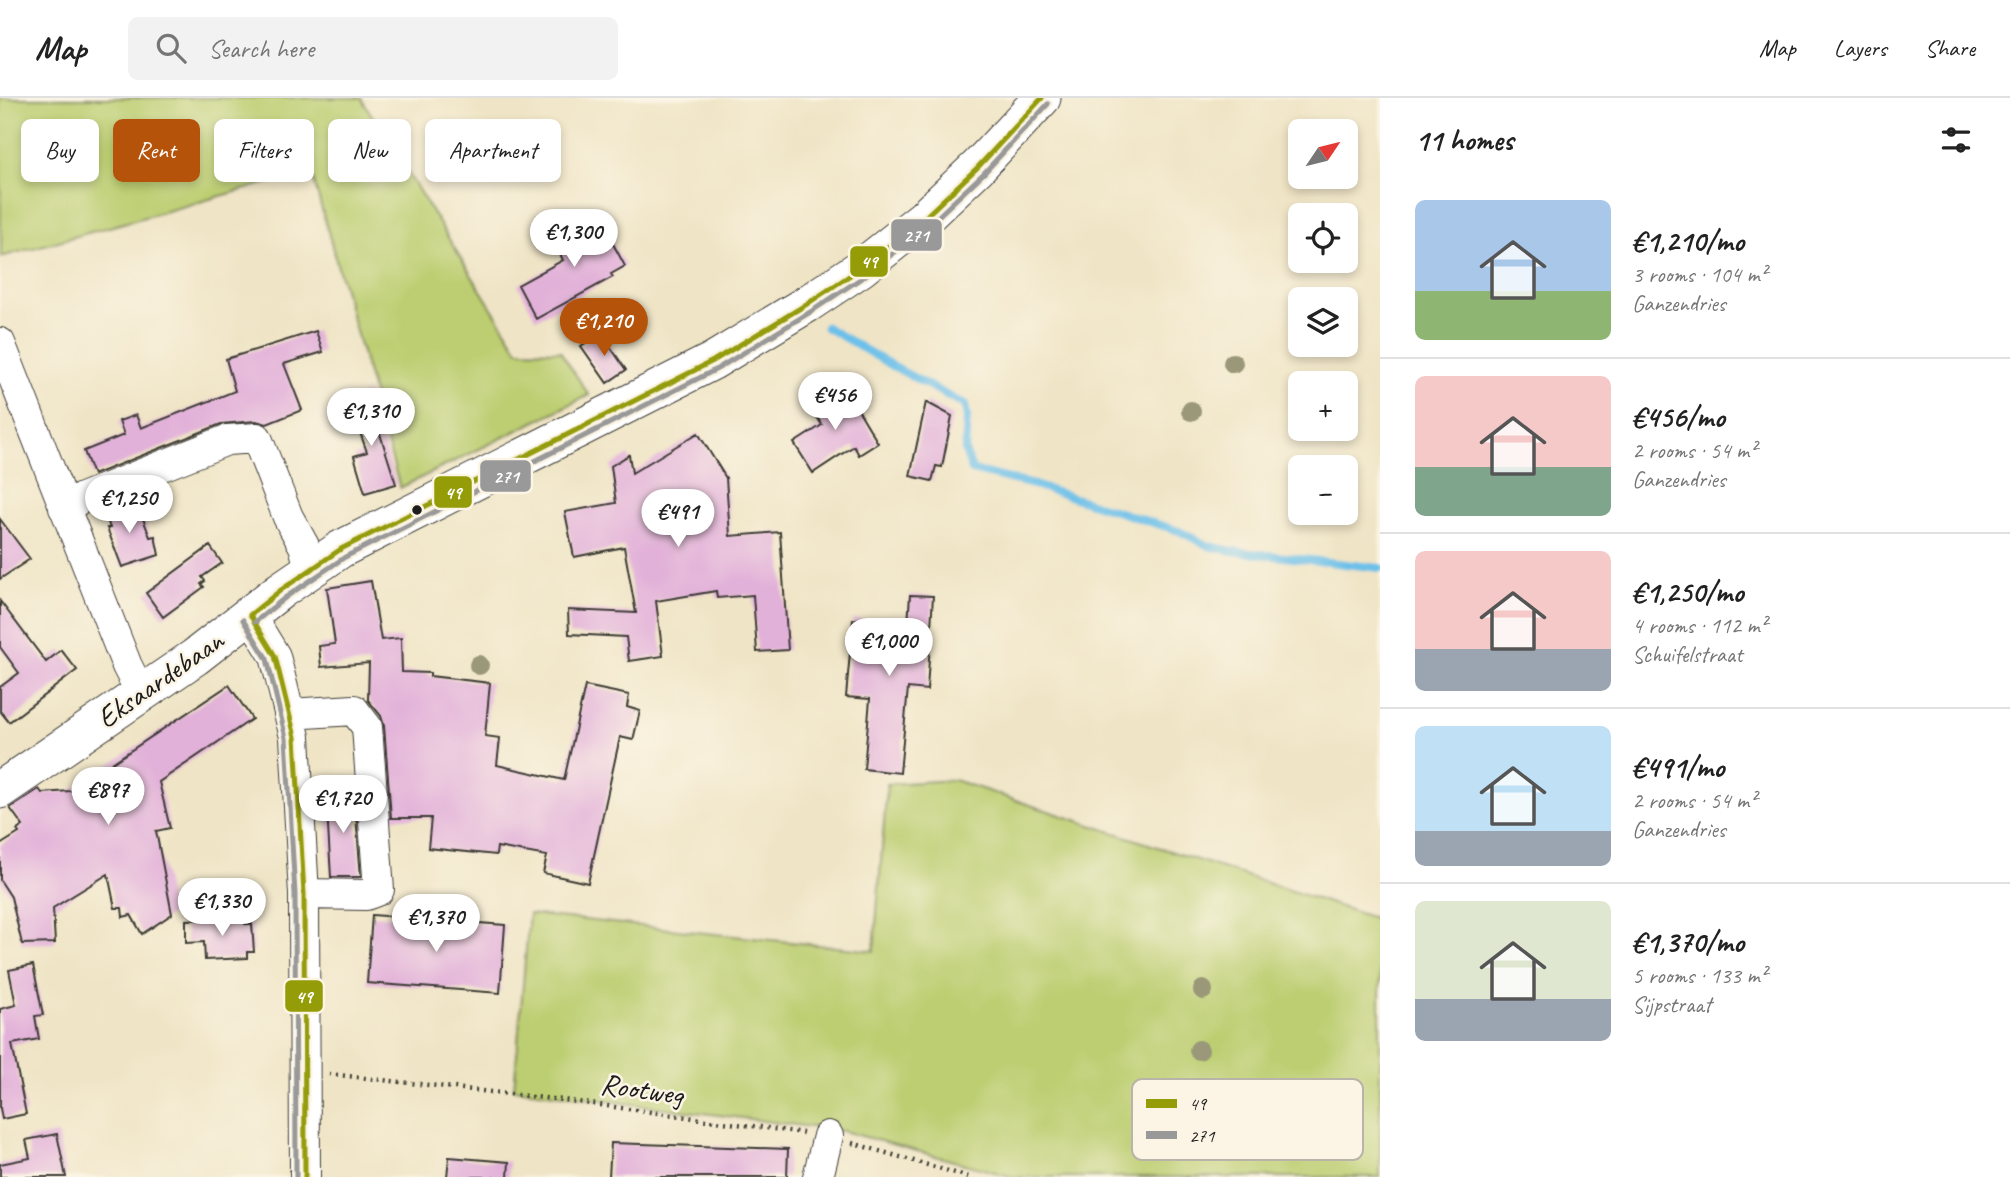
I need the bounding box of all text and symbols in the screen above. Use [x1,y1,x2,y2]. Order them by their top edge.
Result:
search box [128,17,618,80]
text: Map [35,27,86,69]
icon: search [152,29,190,67]
text: Search here [208,32,314,65]
text: Map [1759,33,1796,63]
text: Layers [1834,33,1887,63]
text: Share [1925,33,1975,63]
chip: Buy [21,119,99,182]
chip: Rent [113,119,200,182]
chip: Filters [214,119,314,182]
chip: New [328,119,411,182]
chip: Apartment [425,119,561,182]
north arrow [1288,119,1358,189]
map controls [1288,119,1358,525]
text: 11 homes [1415,121,1513,159]
icon: filters [1937,121,1975,159]
button: locate [1288,203,1358,273]
pin: €1,300 [517,209,631,269]
text: €1,300 [546,217,602,246]
line badge: 271 [890,218,943,252]
text: €1,210/mo [1632,222,1744,260]
text: 271 [903,224,931,248]
icon: home [1471,228,1555,312]
line badge: 49 [849,245,889,278]
text: 49 [861,250,880,274]
text: 3 rooms · 104 m² [1632,260,1767,289]
button: layers [1288,287,1358,357]
text: Ganzendries [1632,289,1726,318]
pin: €1,210 [547,299,661,358]
text: €1,210 [576,306,632,335]
button: + [1288,371,1358,441]
pin: €456 [794,372,876,432]
text: €456 [814,380,856,409]
pin: €1,310 [314,388,428,448]
text: €1,310 [343,396,399,425]
text: €456/mo [1632,398,1725,436]
icon: home [1471,404,1555,488]
text: 2 rooms · 54 m² [1632,436,1756,465]
button: − [1288,455,1358,525]
line badge: 271 [479,459,532,493]
text: 271 [493,465,521,489]
text: Ganzendries [1632,465,1726,494]
line badge: 49 [433,475,473,509]
pin: €1,250 [72,476,186,535]
text: 49 [445,481,464,505]
text: €1,250 [101,483,157,512]
pin: €491 [637,490,719,549]
text: €491 [657,497,699,526]
unlabelled marker [410,503,424,517]
text: €1,250/mo [1632,573,1743,611]
icon: home [1471,579,1555,663]
text: 4 rooms · 112 m² [1632,611,1767,640]
pin: €1,000 [832,618,946,678]
street label: Eksaardebaan [89,621,232,737]
text: €1,000 [861,626,917,655]
text: Schuifelstraat [1632,640,1743,669]
text: €491/mo [1632,748,1724,786]
icon: home [1471,754,1555,838]
pin: €897 [67,768,149,827]
text: €897 [87,775,129,804]
pin: €1,720 [286,776,400,835]
text: €1,720 [315,783,371,812]
text: 2 rooms · 54 m² [1632,786,1756,815]
text: Ganzendries [1632,815,1726,844]
pin: €1,330 [165,878,279,938]
text: €1,330 [194,886,250,915]
pin: €1,370 [379,894,493,954]
text: €1,370 [408,902,464,931]
text: €1,370/mo [1632,923,1744,961]
icon: home [1471,929,1555,1013]
text: 5 rooms · 133 m² [1632,961,1767,990]
line badge: 49 [284,979,324,1013]
text: 49 [296,985,315,1009]
text: Sijpstraat [1632,990,1711,1019]
street label: Rootweg [598,1064,688,1114]
legend [1132,1079,1363,1160]
text: 49 [1189,1092,1208,1116]
text: 271 [1189,1124,1216,1148]

